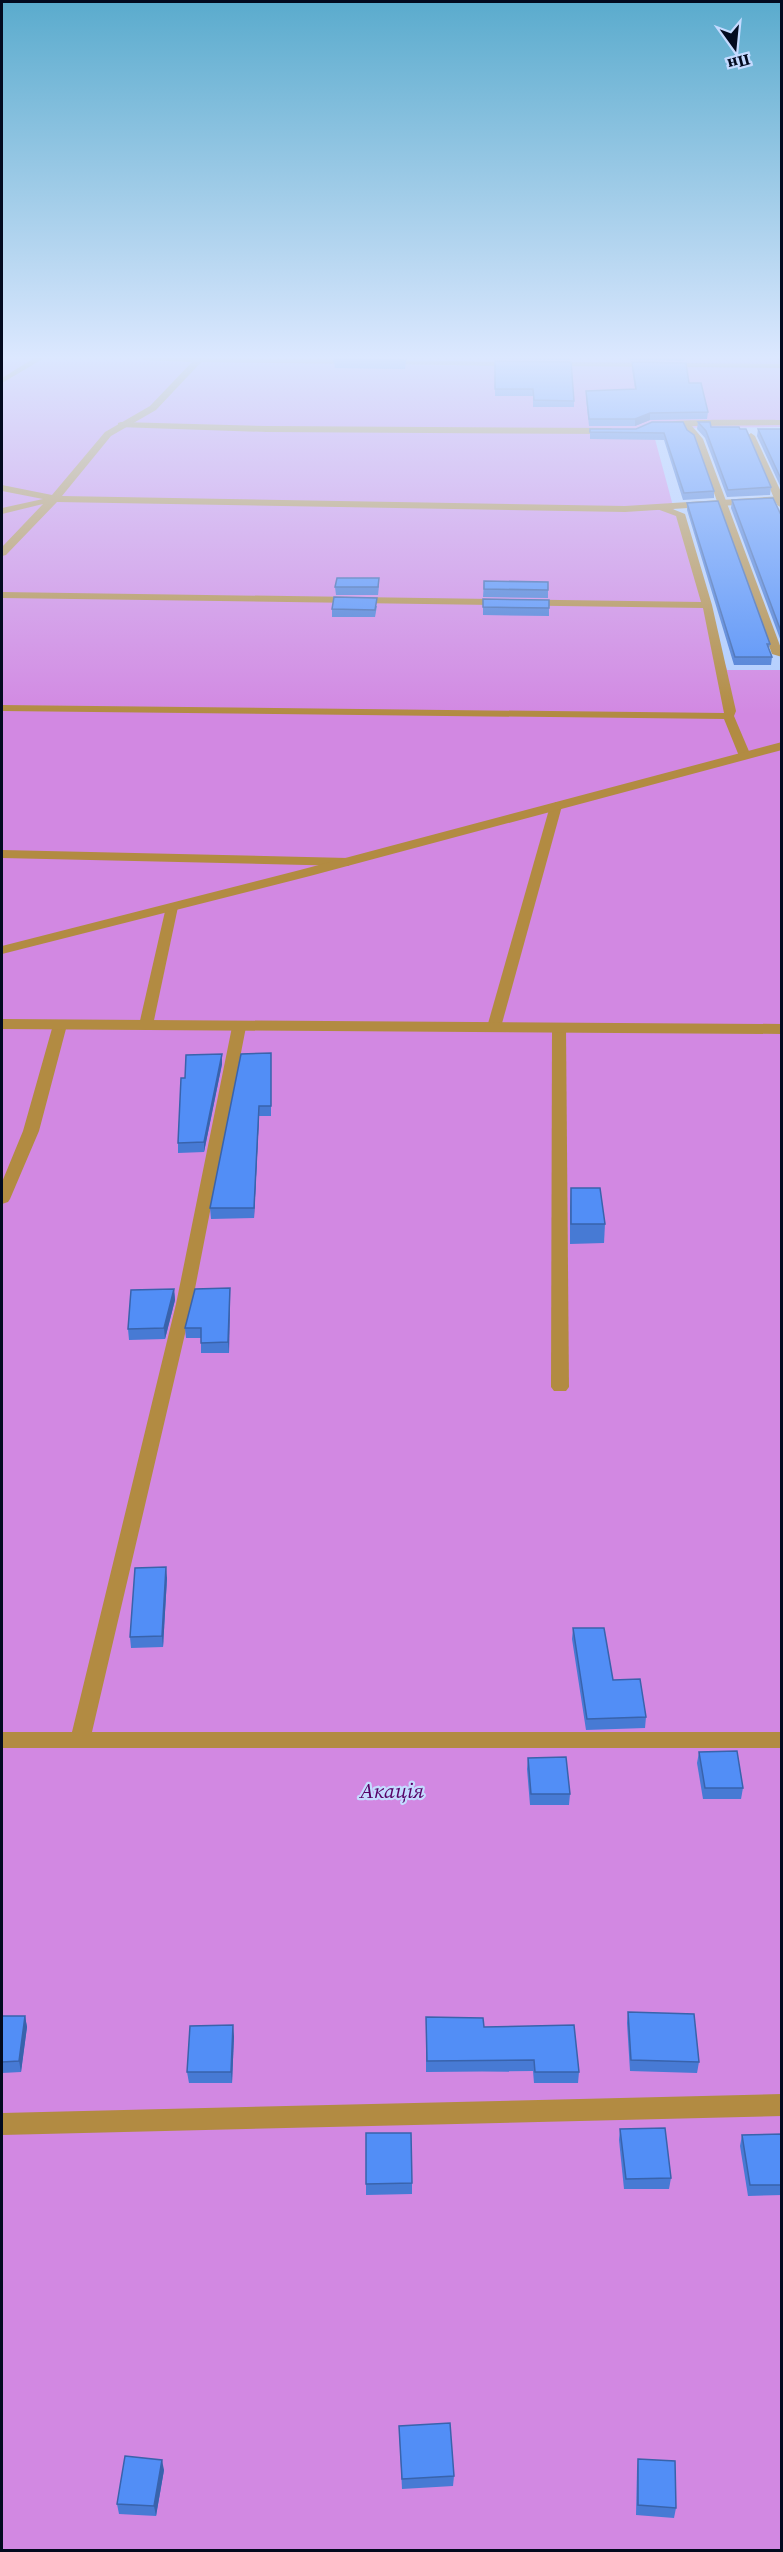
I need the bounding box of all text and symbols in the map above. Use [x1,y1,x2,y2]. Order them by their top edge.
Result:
north arrow [705,18,765,78]
text: Пн [725,49,753,76]
park label: Акація [359,1776,424,1805]

